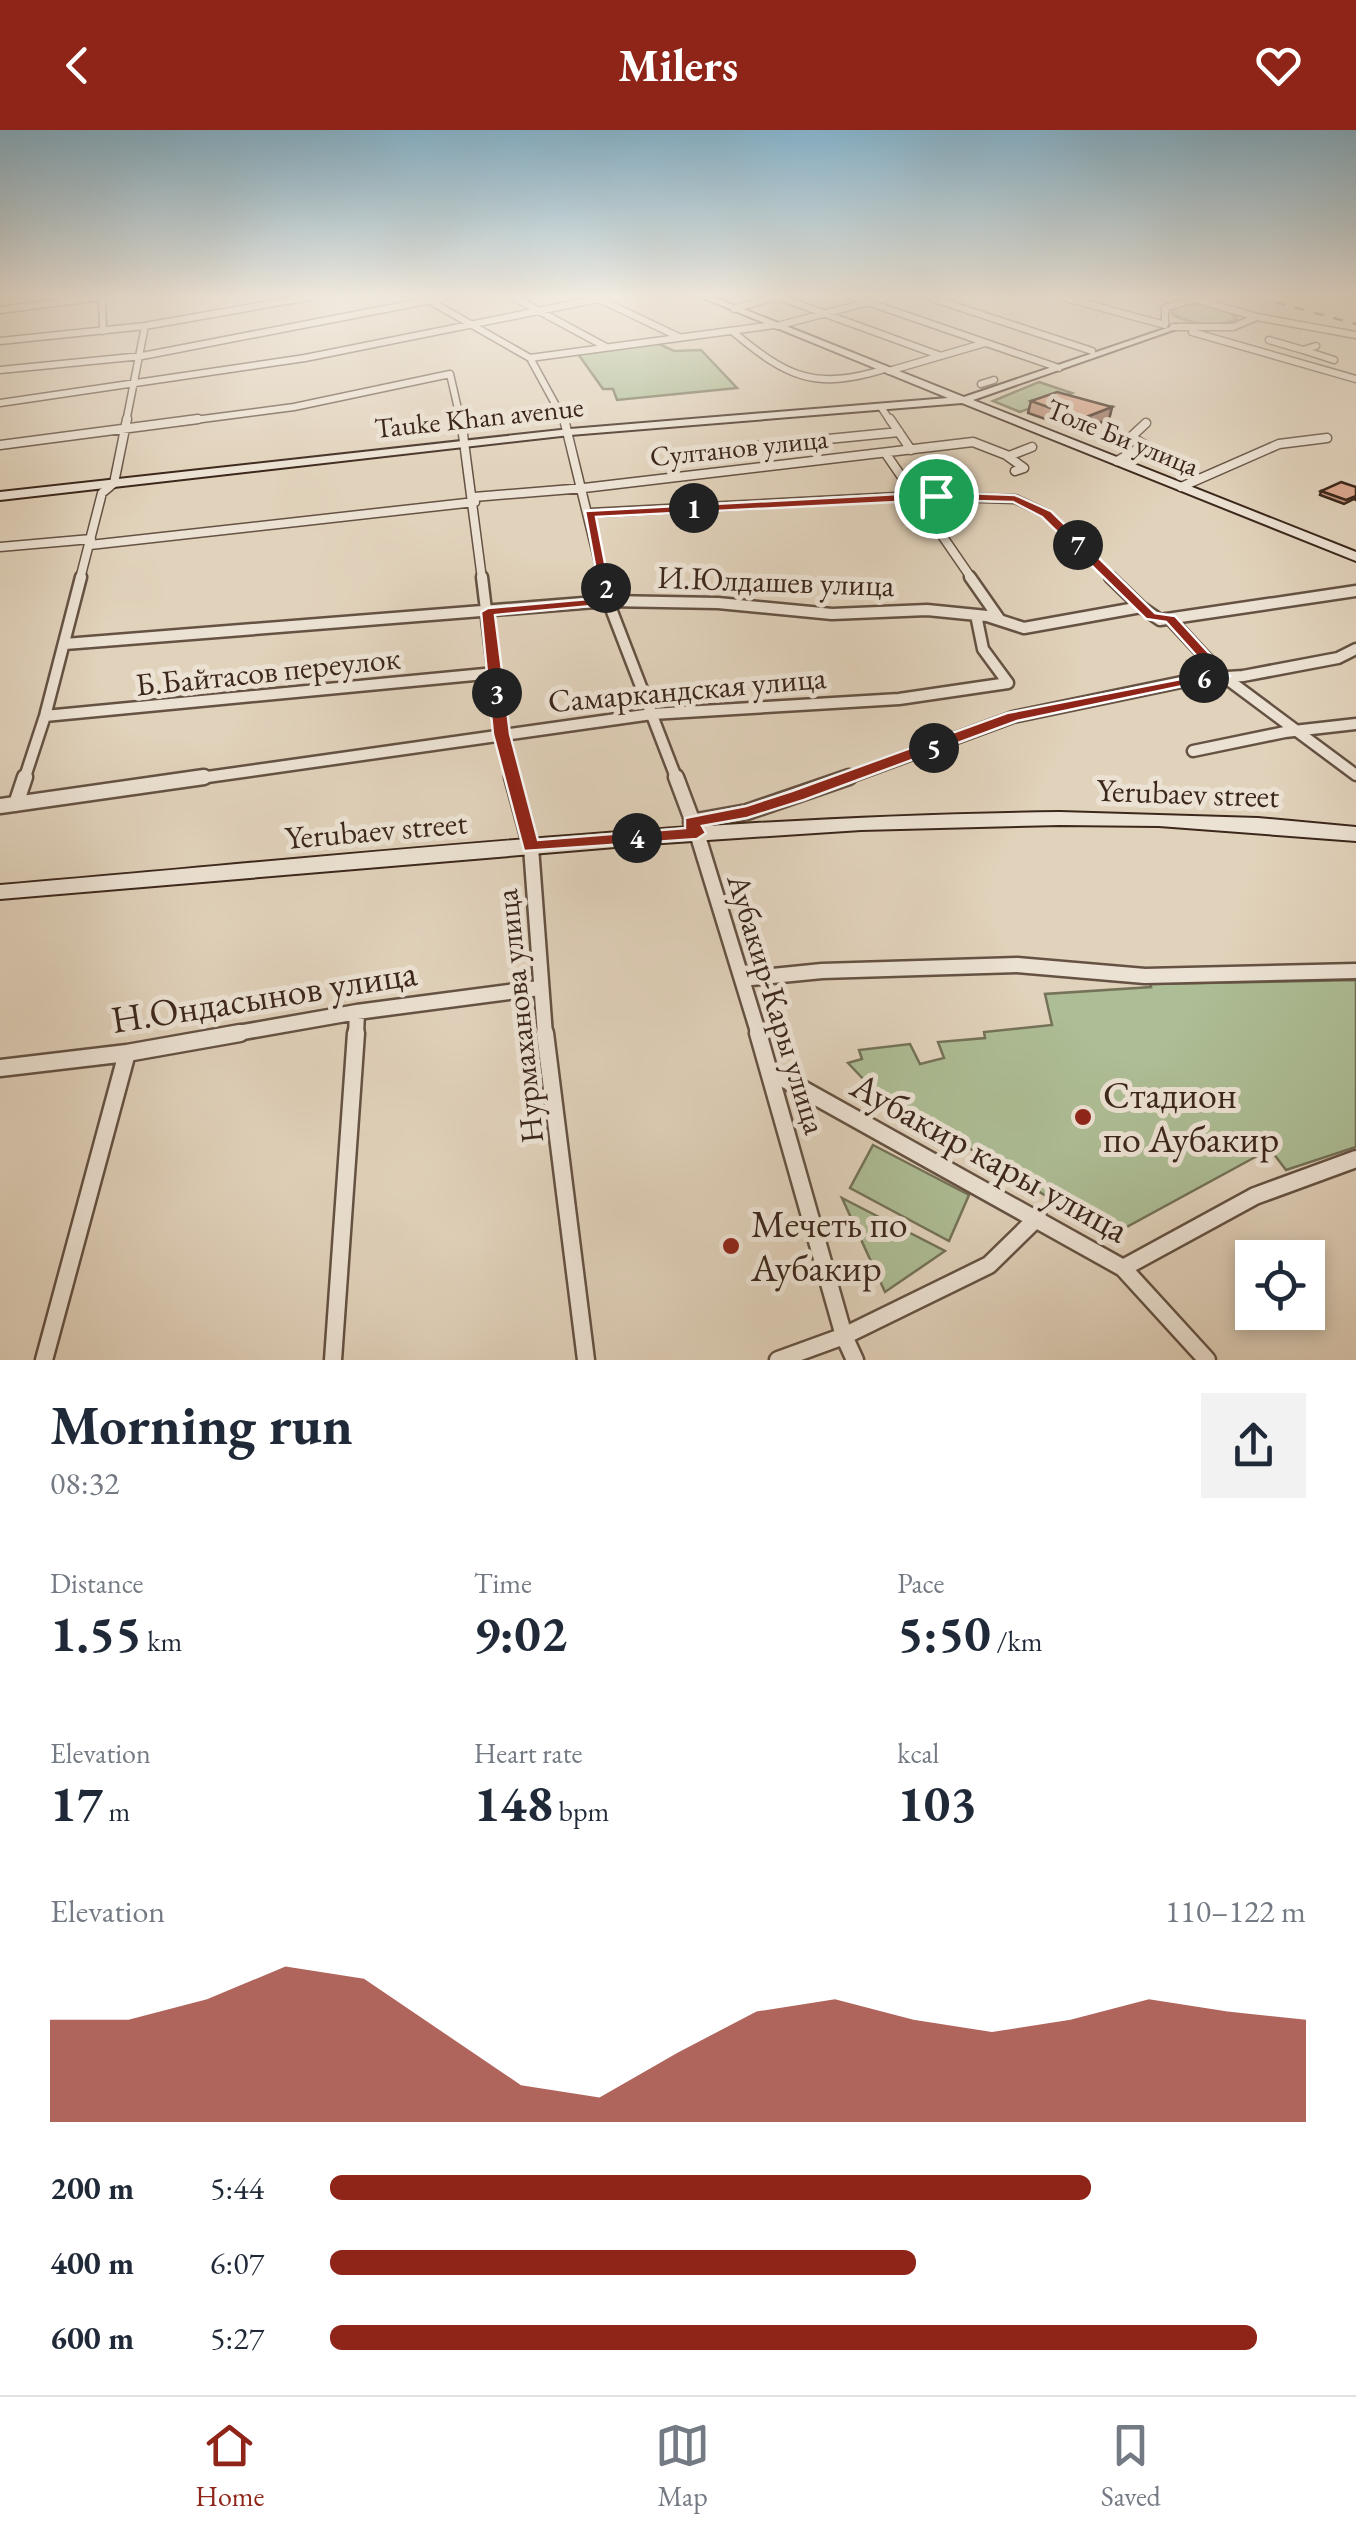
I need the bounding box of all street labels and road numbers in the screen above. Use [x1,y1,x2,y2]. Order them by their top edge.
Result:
street label: Tauke Khan avenue [373,388,585,446]
street label: Толе Би улица [1042,390,1205,484]
street label: Султанов улица [648,420,831,474]
street label: И.Юлдашев улица [657,556,895,606]
street label: Б.Байтасов переулок [133,636,403,706]
street label: Самаркандская улица [546,656,828,722]
street label: Yerubaev street [1096,769,1280,817]
street label: Yerubaev street [283,801,469,859]
street label: Аубакир-Кары улица [717,868,837,1139]
street label: Нурмаханова улица [485,887,553,1145]
street label: Н.Ондасынов улица [108,947,421,1044]
street label: Аубакир кары улица [842,1059,1139,1254]

